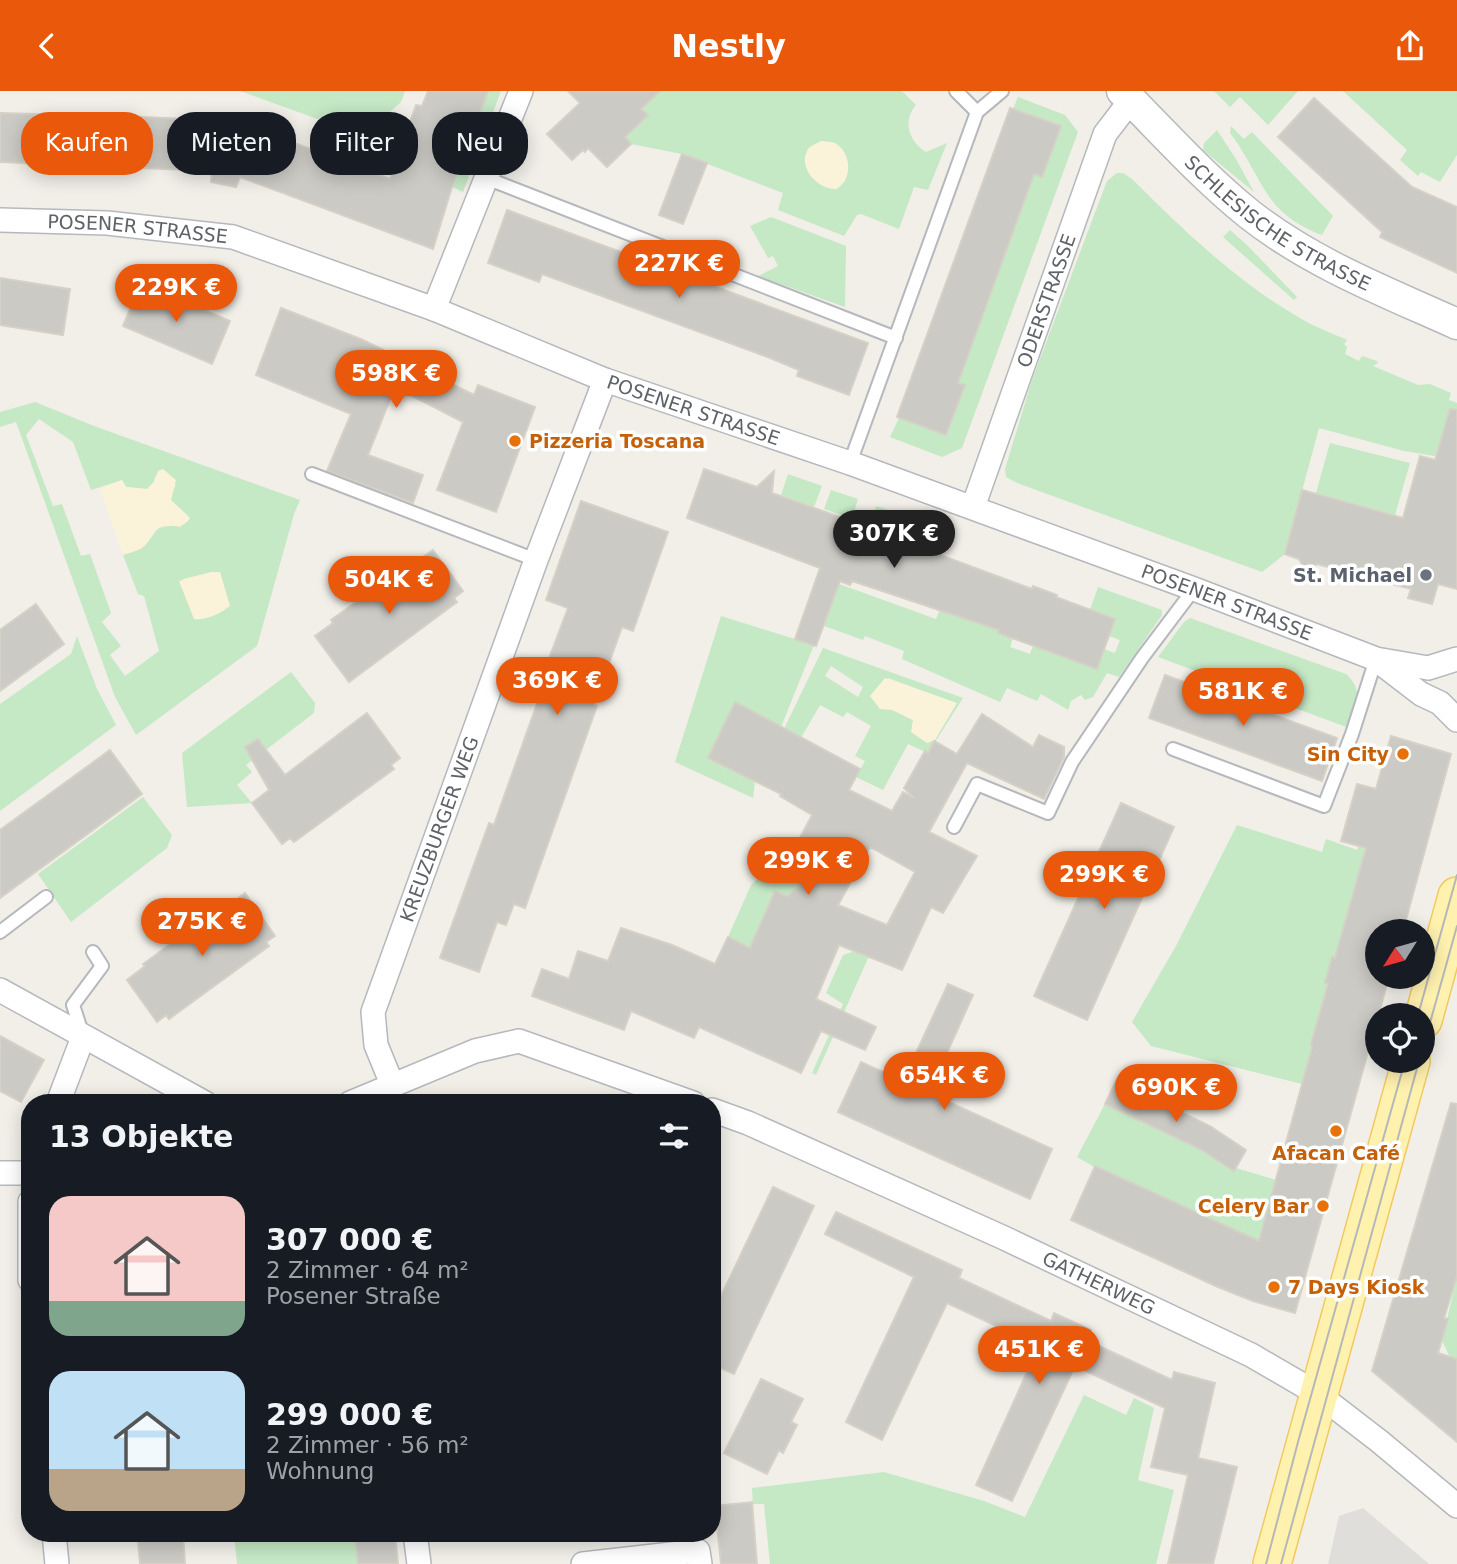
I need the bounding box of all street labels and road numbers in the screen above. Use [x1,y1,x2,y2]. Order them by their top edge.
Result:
street label: SCHLESISCHE STRASSE [1180,151,1375,295]
street label: POSENER STRASSE [47,210,229,247]
street label: ODERSTRASSE [1012,231,1080,370]
street label: POSENER STRASSE [604,371,783,450]
street label: POSENER STRASSE [1138,560,1316,645]
street label: KREUZBURGER WEG [395,733,483,925]
street label: GATHERWEG [1039,1247,1159,1319]

